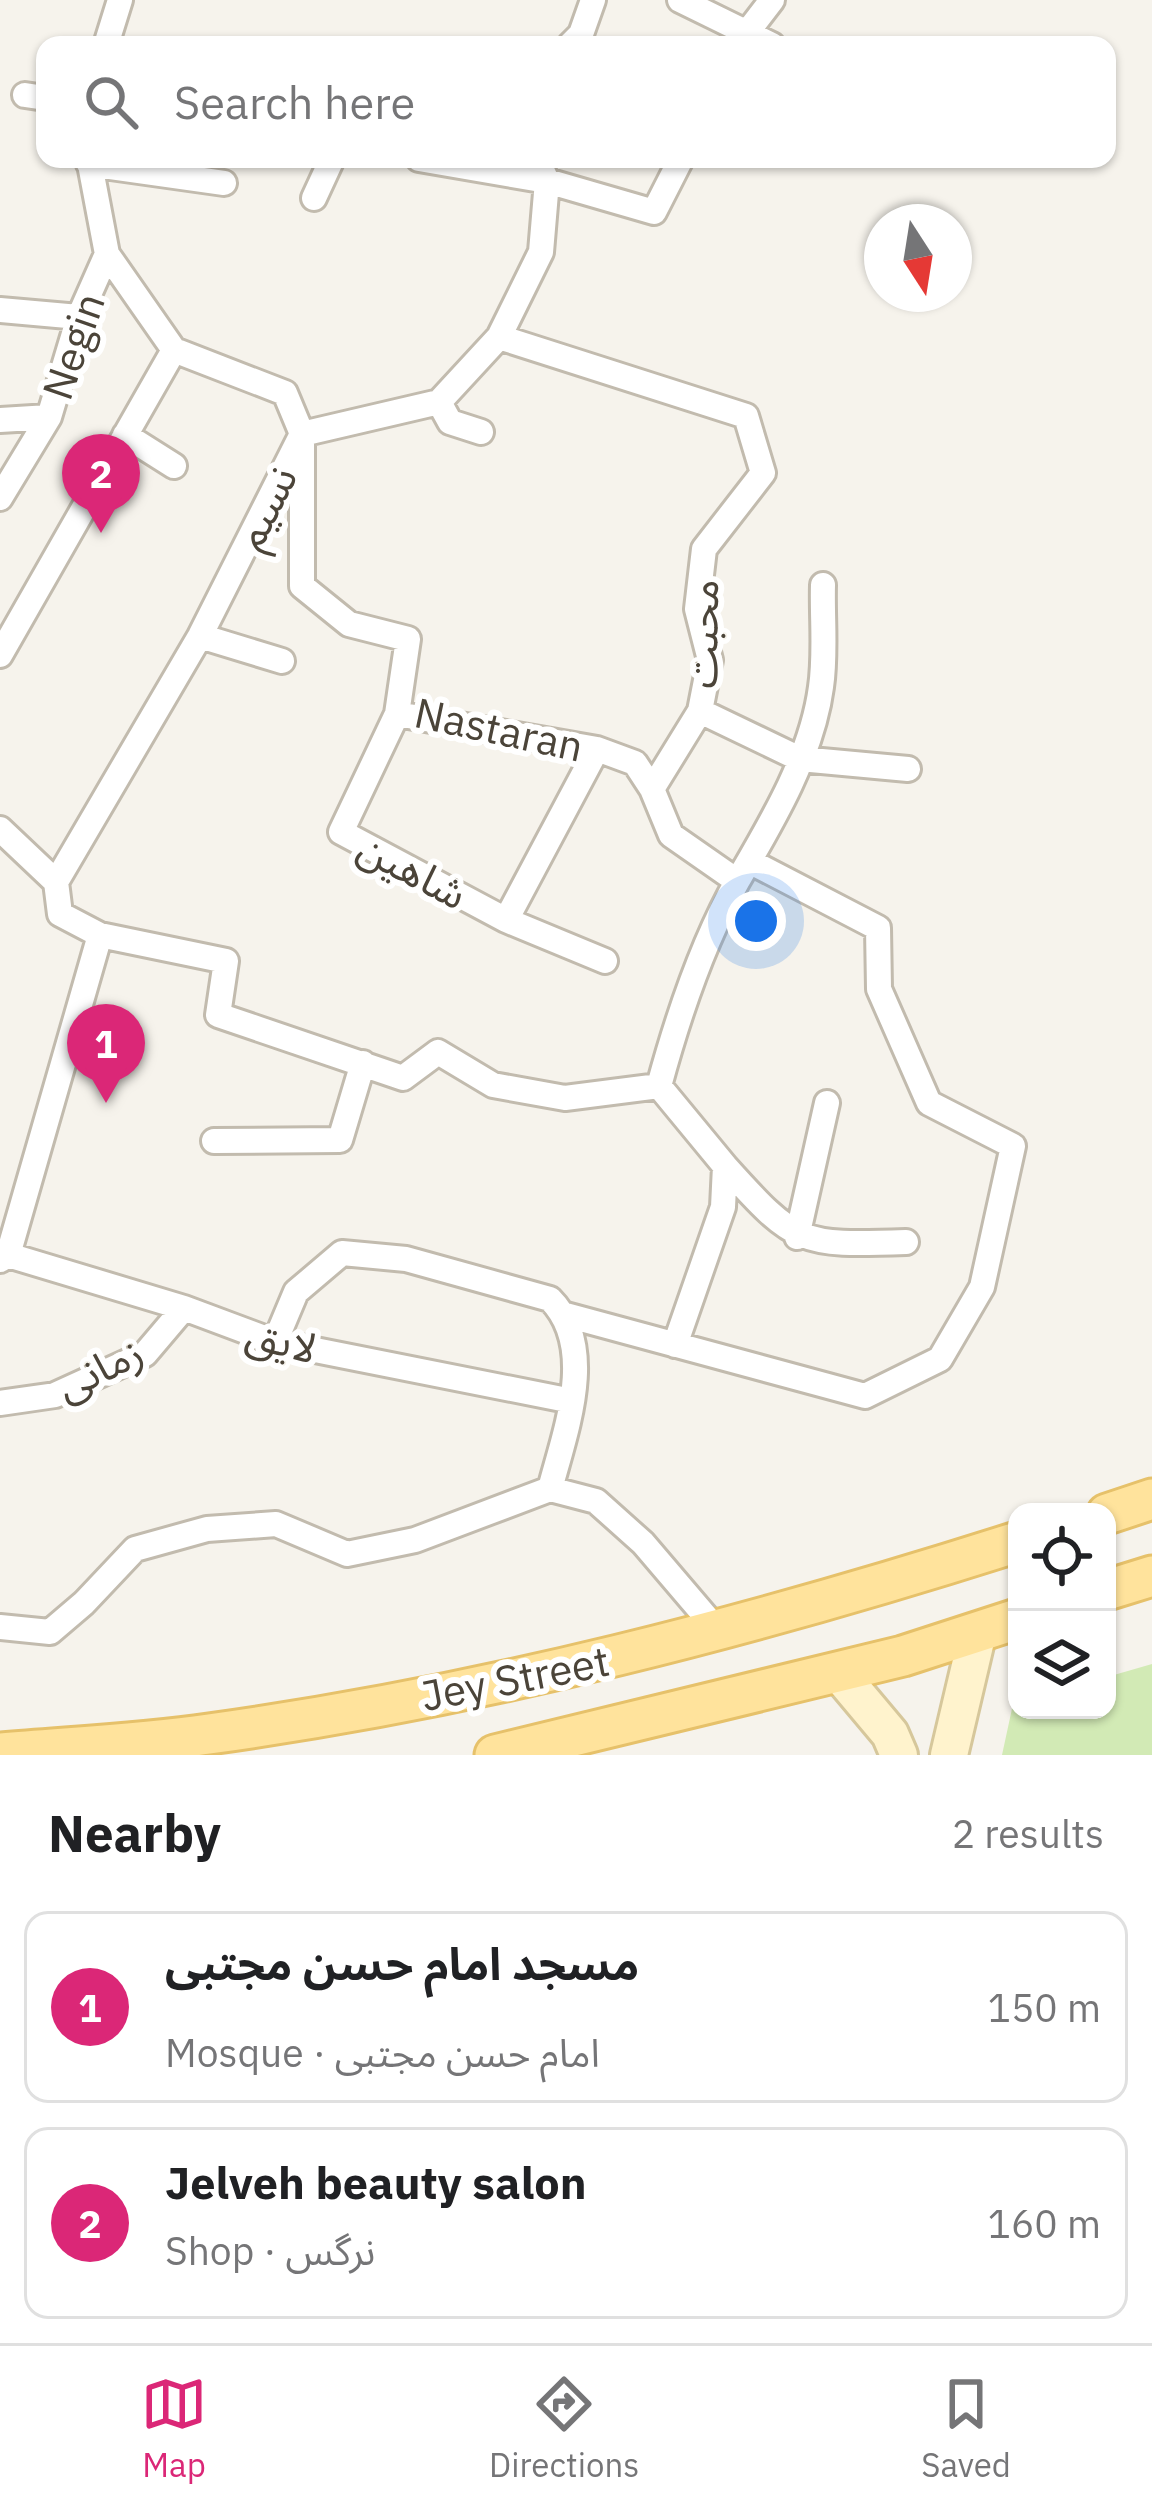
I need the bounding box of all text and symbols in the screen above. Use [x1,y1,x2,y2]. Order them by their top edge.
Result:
search box [36,36,1116,168]
icon: search [78,69,144,135]
text: Search here [174,73,415,131]
north arrow [864,204,972,312]
street label: Negin [29,285,117,407]
pin: 2 [62,434,140,533]
street label: نسیم [221,456,314,560]
street label: محبت [674,579,730,689]
street label: Nastaran [410,684,588,774]
street label: شاهین [349,819,477,921]
your location [726,891,786,951]
pin: 1 [67,1004,145,1103]
street label: لایق [241,1304,323,1376]
street label: زمانی [46,1324,152,1412]
map controls [1008,1503,1116,1719]
button: locate [1008,1503,1116,1611]
button: layers [1008,1611,1116,1719]
street label: Jey Street [416,1633,614,1723]
text: Nearby [48,1800,221,1866]
text: 2 results [952,1808,1104,1859]
text: مسجد امام حسن مجتبی [165,1934,639,1992]
text: 1 [78,1982,102,2033]
text: 150 m [988,1982,1101,2033]
text: Mosque · امام حسن مجتبی [165,2027,600,2078]
text: Jelveh beauty salon [165,2153,586,2211]
text: 2 [78,2198,102,2249]
text: 160 m [988,2198,1101,2249]
text: Shop · نرگس [165,2225,375,2276]
tab: Map [141,2371,207,2486]
tab: Directions [489,2371,639,2486]
tab: Saved [921,2371,1011,2486]

